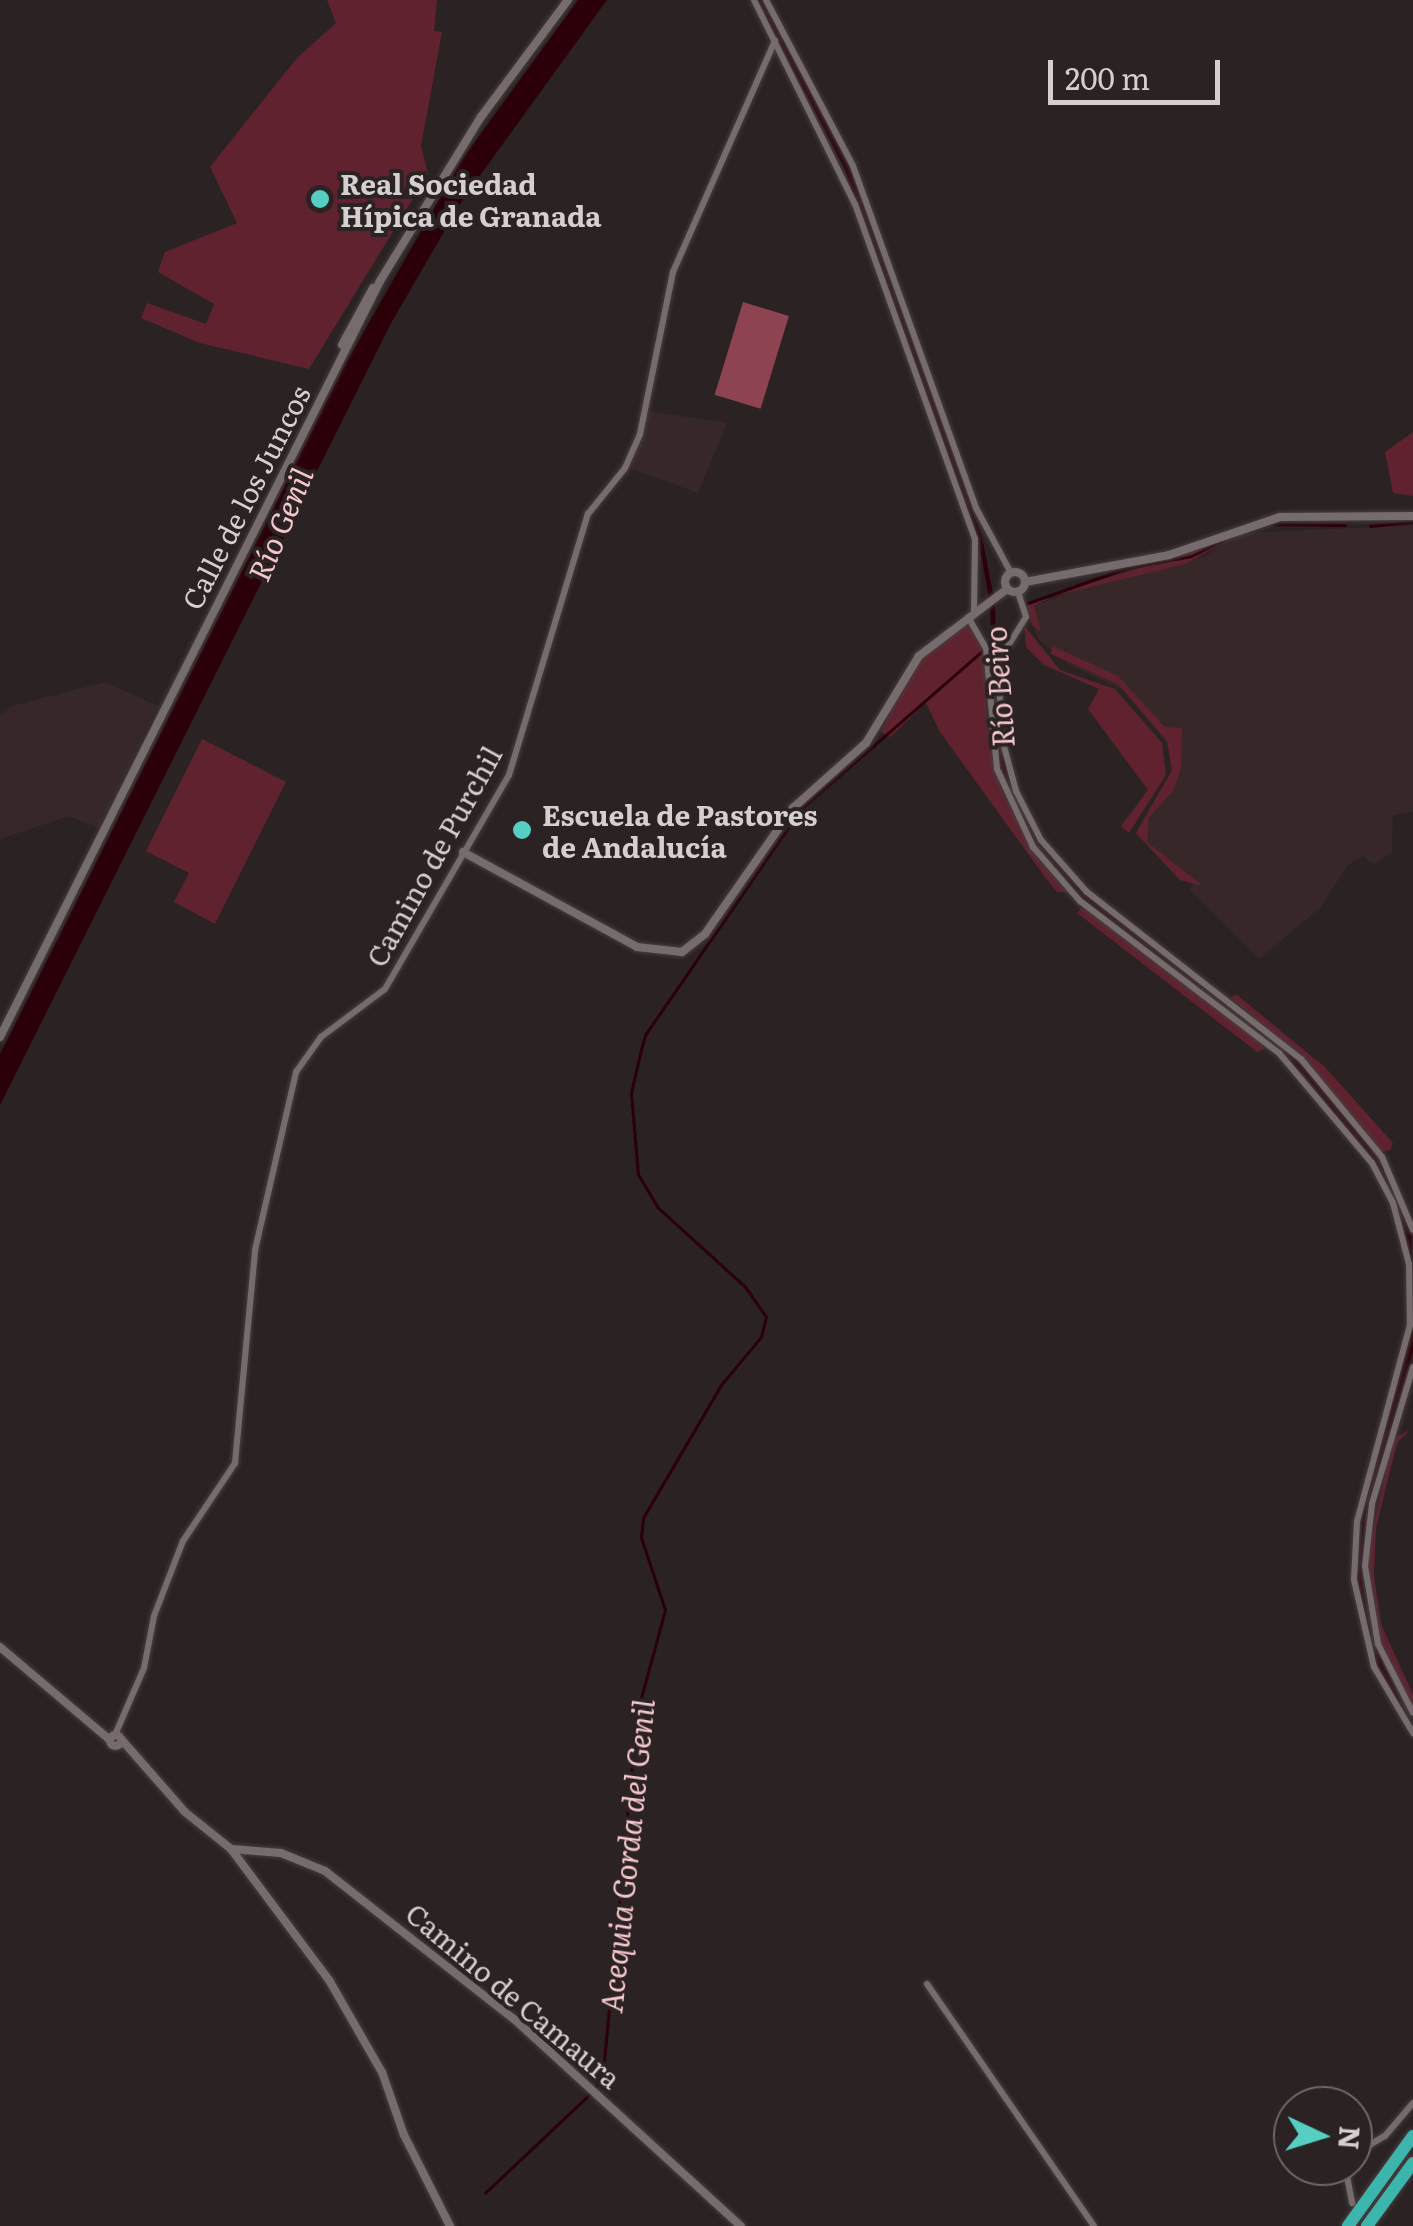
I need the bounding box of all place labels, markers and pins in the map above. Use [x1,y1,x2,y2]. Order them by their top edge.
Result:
place label: Real Sociedad Hípica de Granada [340,166,602,232]
marker: Real Sociedad Hípica de Granada [309,188,331,210]
place label: Escuela de Pastores de Andalucía [542,797,817,863]
marker: Escuela de Pastores de Andalucía [511,819,533,841]

